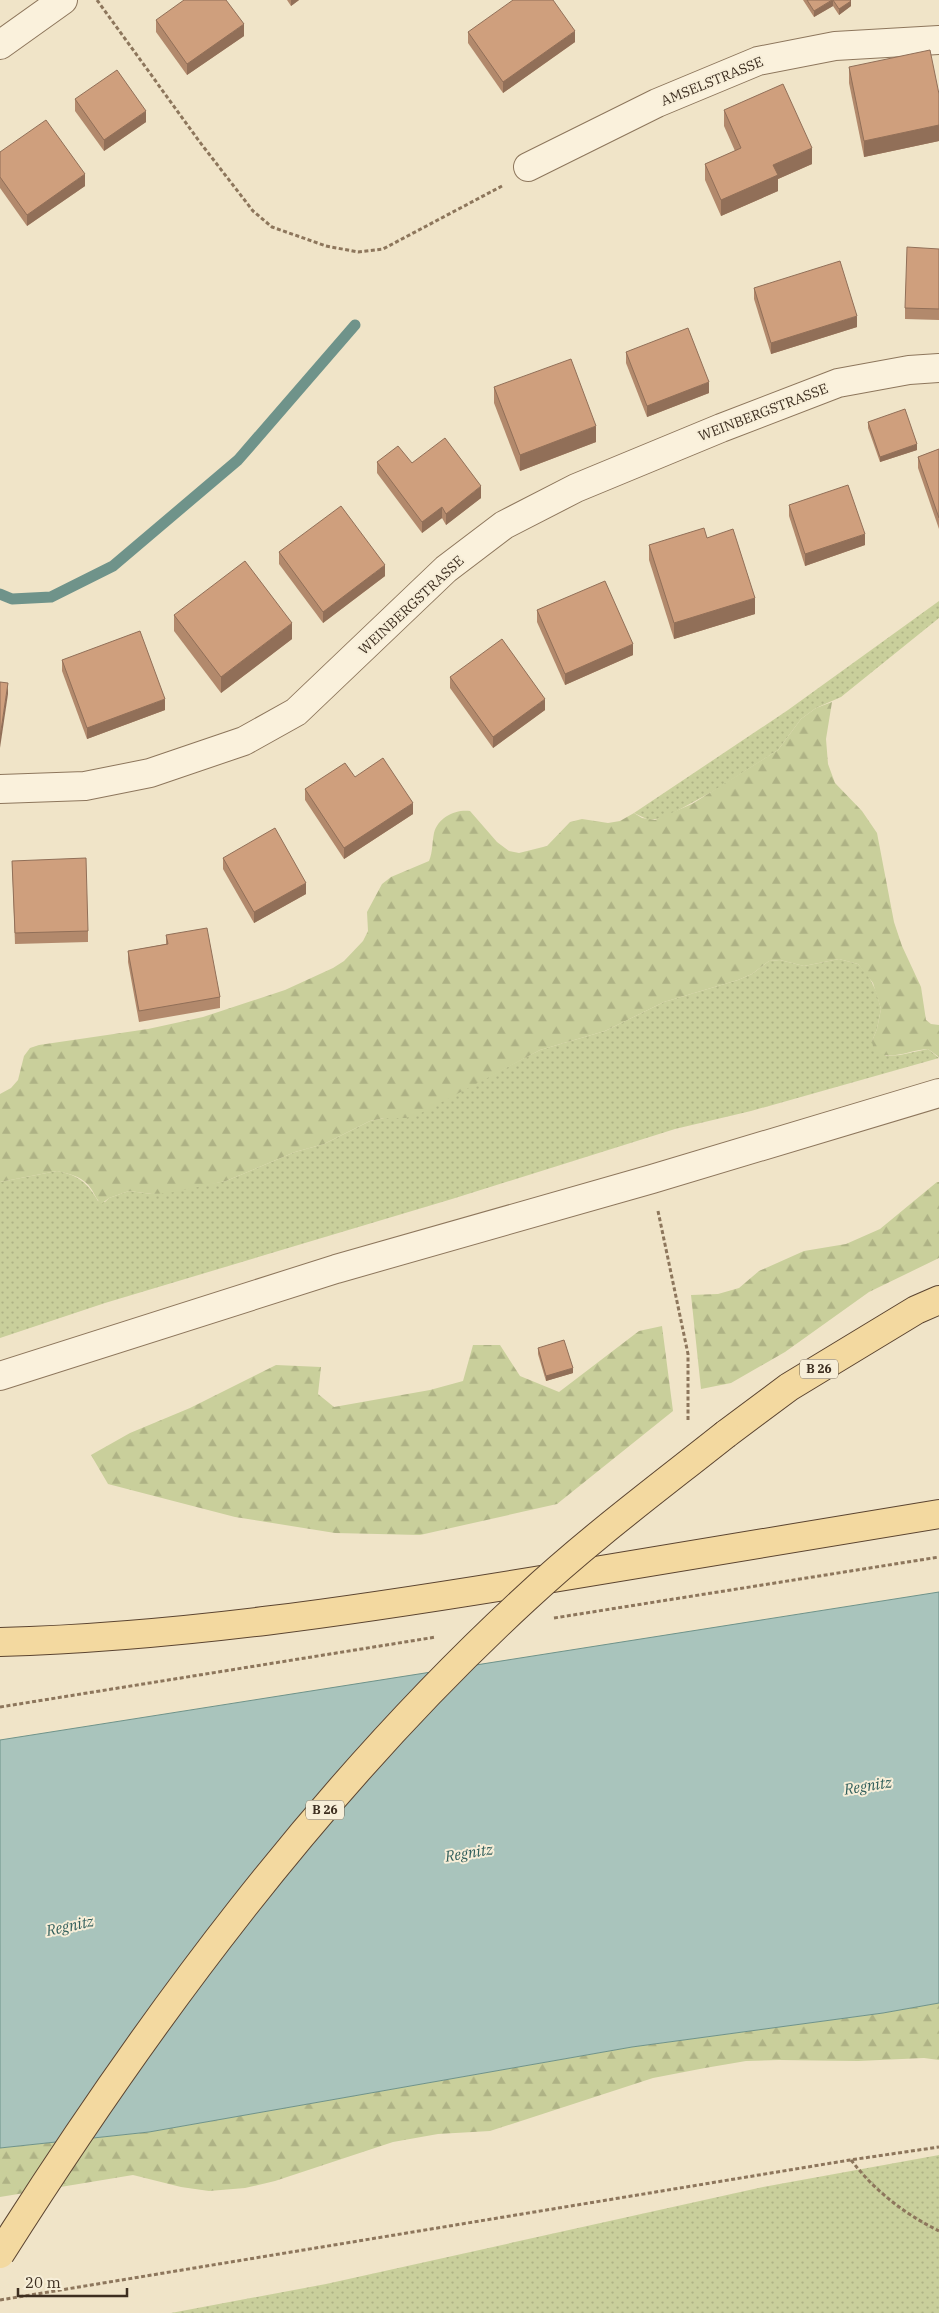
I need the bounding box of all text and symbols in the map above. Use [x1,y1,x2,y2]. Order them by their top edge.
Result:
street label: AMSELSTRASSE [658,52,766,110]
street label: WEINBERGSTRASSE [696,379,831,445]
street label: WEINBERGSTRASSE [355,551,467,659]
road number: B 26 [800,1360,838,1378]
water label: Regnitz [842,1772,893,1799]
road number: B 26 [306,1800,344,1820]
water label: Regnitz [443,1839,494,1866]
water label: Regnitz [43,1911,96,1940]
scale bar [18,2266,126,2298]
text: 20 m [25,2273,61,2292]

